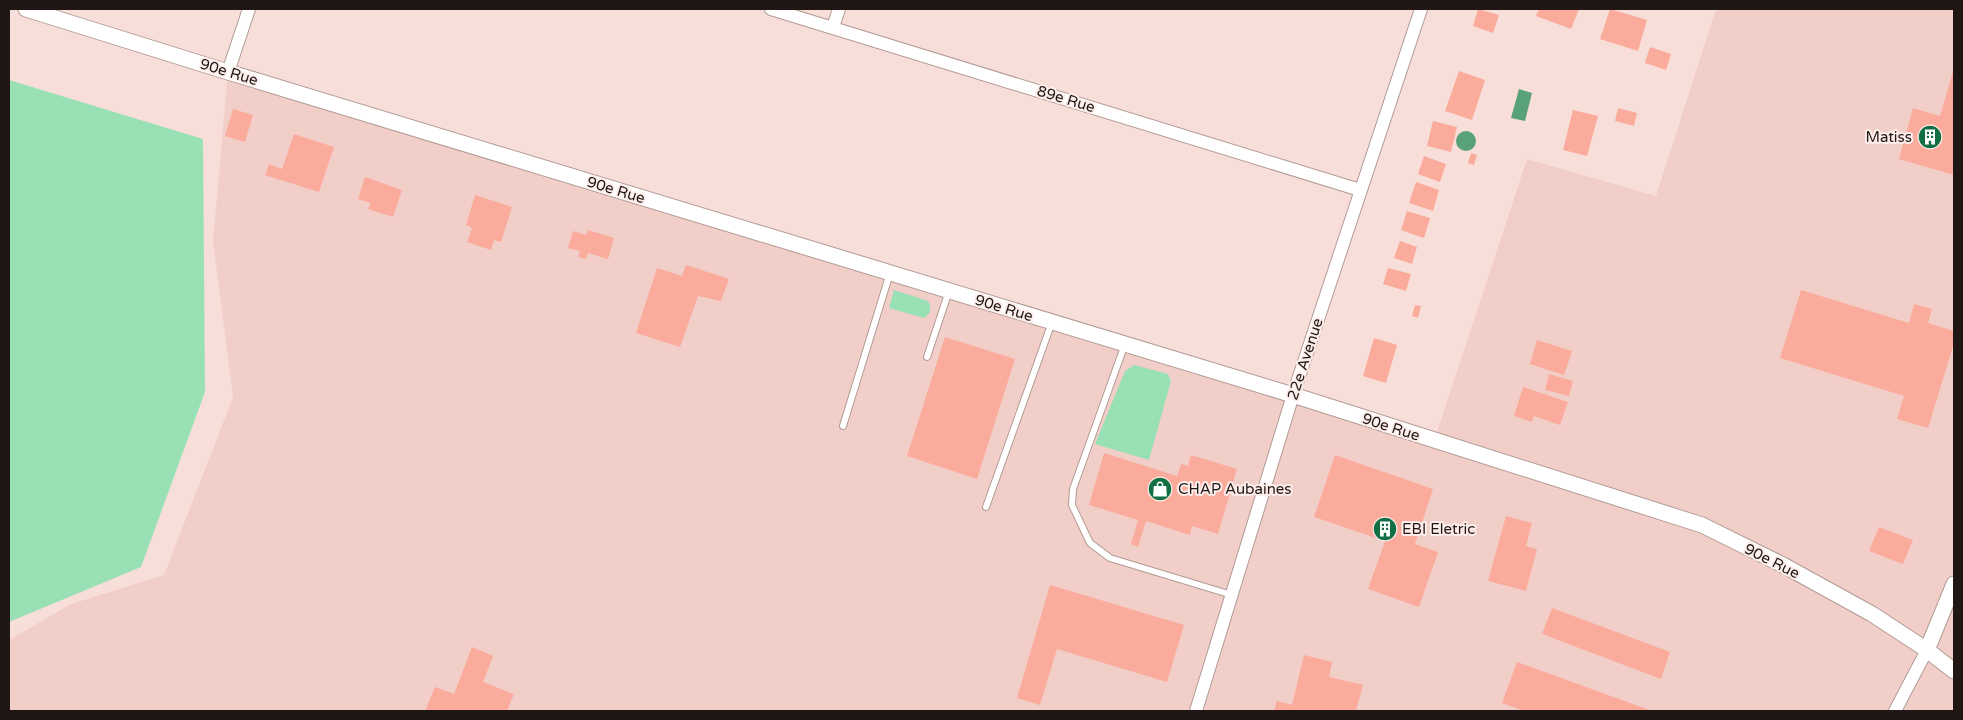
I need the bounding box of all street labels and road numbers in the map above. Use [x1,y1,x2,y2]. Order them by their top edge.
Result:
street label: 90e Rue [198,55,260,89]
street label: 89e Rue [1035,82,1097,116]
street label: 90e Rue [585,173,647,207]
street label: 90e Rue [973,291,1035,325]
street label: 22e Avenue [1283,316,1327,402]
street label: 90e Rue [1360,409,1422,445]
street label: 90e Rue [1741,539,1803,583]

